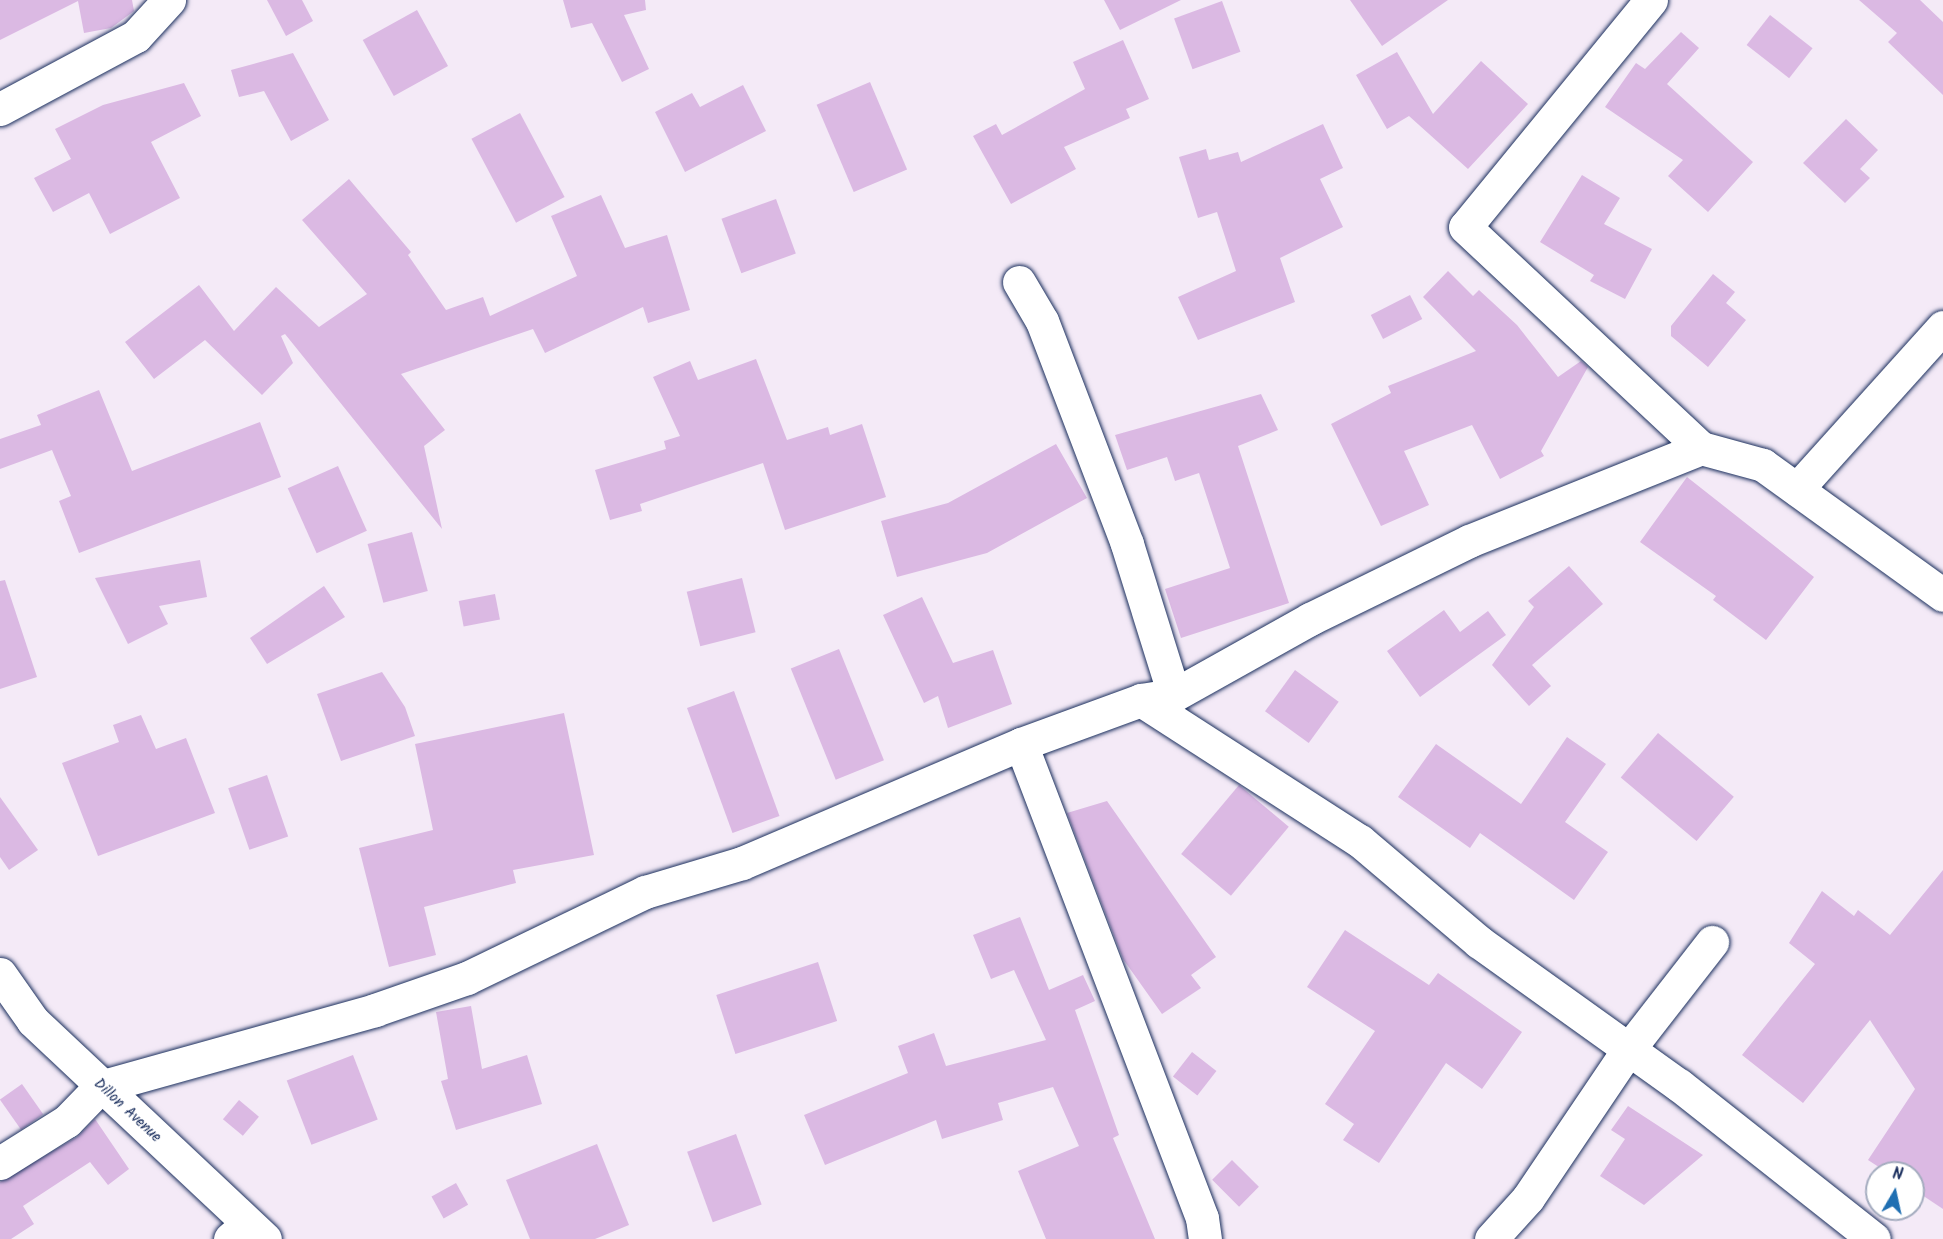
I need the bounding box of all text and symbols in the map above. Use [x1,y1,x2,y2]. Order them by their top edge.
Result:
street label: Dillon Avenue [90,1075,164,1147]
north arrow [1865,1161,1925,1221]
text: N [1891,1162,1905,1188]

